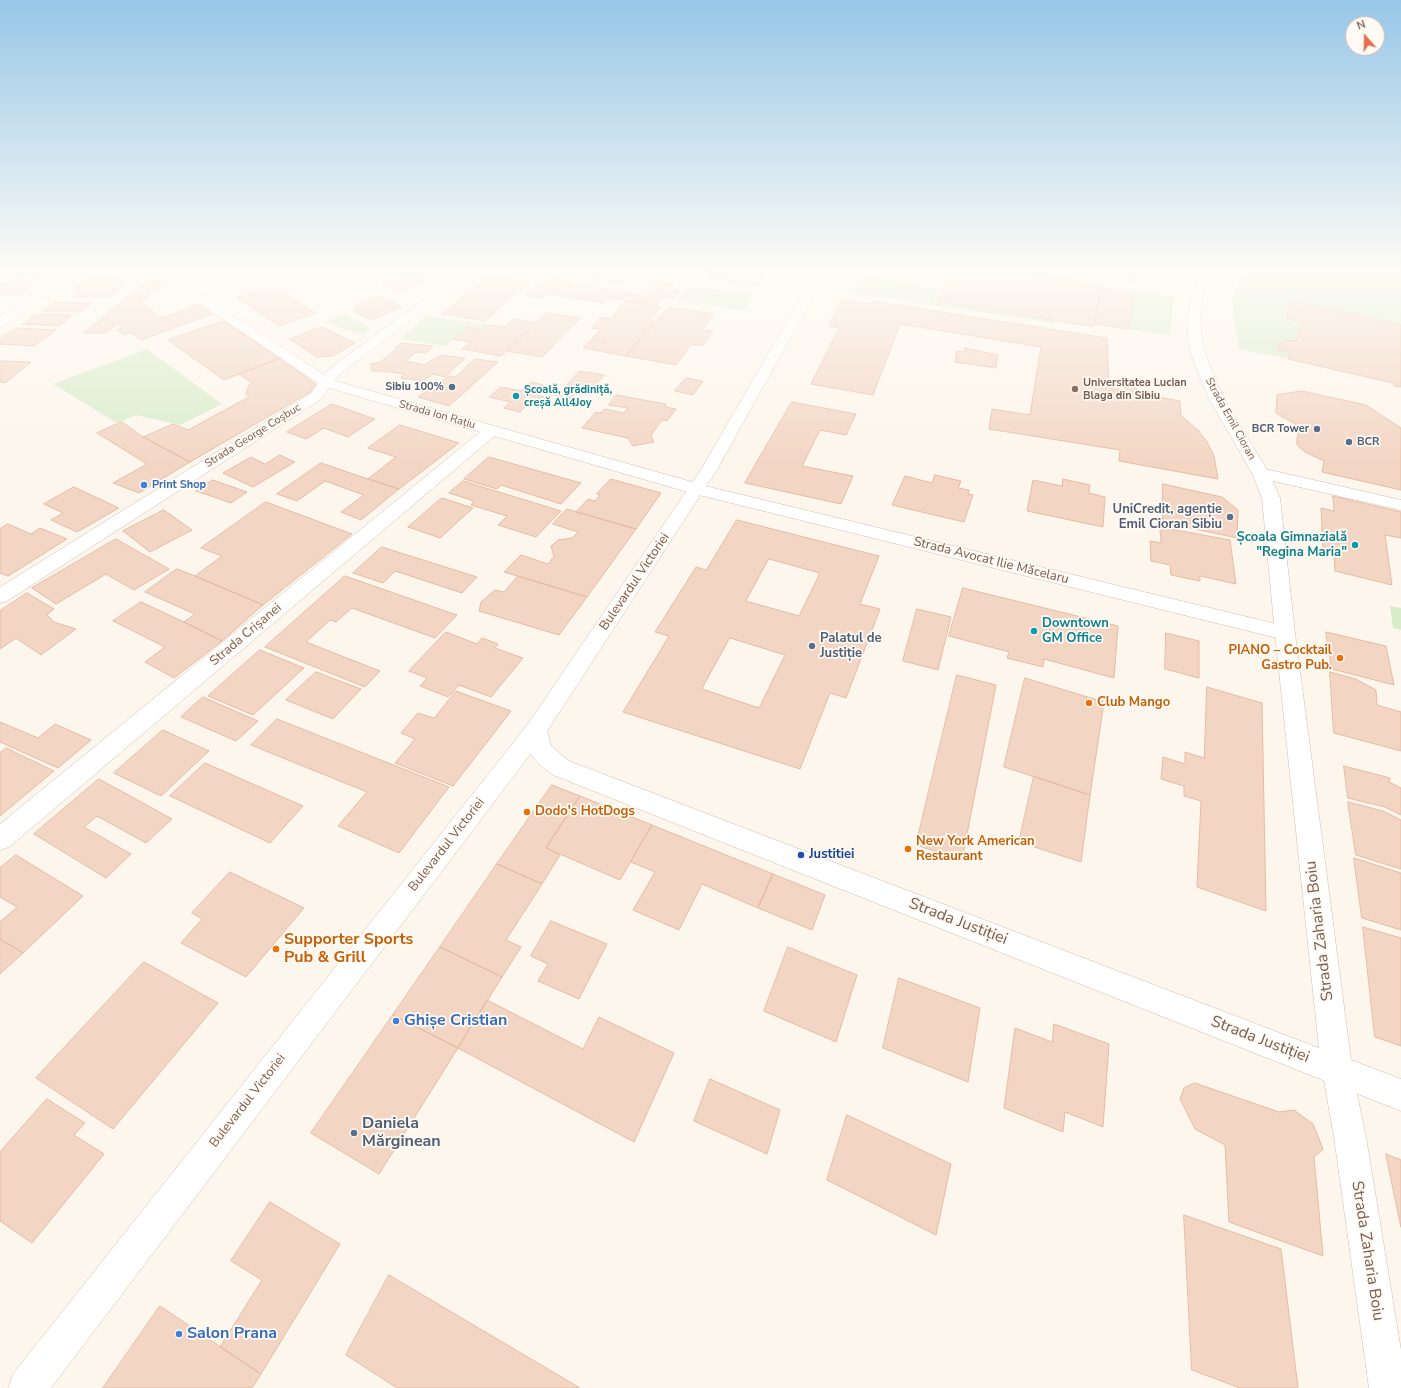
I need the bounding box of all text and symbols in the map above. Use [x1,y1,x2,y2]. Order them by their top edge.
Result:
north arrow [1345,16,1385,56]
text: N [1355,17,1367,34]
place label: Universitatea Lucian Blaga din Sibiu [1083,376,1187,402]
street label: Strada Emil Cioran [1202,376,1258,462]
place label: Sibiu 100% [385,380,444,394]
marker: Sibiu 100% [447,382,457,392]
place label: Școală, grădiniță, creșă All4Joy [524,383,612,409]
marker: Universitatea Lucian Blaga din Sibiu [1070,384,1080,394]
marker: Școală, grădiniță, creșă All4Joy [511,391,521,401]
street label: Strada Ion Rațiu [397,398,477,432]
street label: Strada George Coșbuc [203,401,303,471]
place label: BCR Tower [1252,422,1309,436]
marker: BCR Tower [1312,424,1322,434]
place label: BCR [1357,435,1380,449]
marker: BCR [1344,437,1354,447]
place label: Print Shop [152,478,206,492]
marker: Print Shop [139,480,149,490]
place label: UniCredit, agenție Emil Cioran Sibiu [1113,502,1222,533]
marker: UniCredit, agenție Emil Cioran Sibiu [1225,512,1235,522]
street label: Bulevardul Victoriei [597,530,673,634]
place label: Școala Gimnazială "Regina Maria" [1237,530,1347,561]
street label: Strada Avocat Ilie Măcelaru [912,534,1070,588]
marker: Școala Gimnazială "Regina Maria" [1350,540,1360,550]
street label: Strada Crișanei [207,601,285,669]
place label: Downtown GM Office [1042,616,1109,647]
marker: Downtown GM Office [1029,626,1039,636]
place label: Palatul de Justiție [820,631,882,662]
marker: Palatul de Justiție [807,641,817,651]
place label: PIANO – Cocktail Gastro Pub. [1228,643,1332,674]
marker: PIANO – Cocktail Gastro Pub. [1335,653,1345,663]
place label: Club Mango [1097,695,1170,711]
marker: Club Mango [1084,698,1094,708]
street label: Bulevardul Victoriei [406,795,488,895]
place label: Dodo's HotDogs [535,804,635,820]
marker: Dodo's HotDogs [522,807,532,817]
place label: New York American Restaurant [916,834,1035,865]
marker: New York American Restaurant [903,844,913,854]
place label: Justitiei [809,847,854,863]
marker: Justitiei [796,850,806,860]
street label: Strada Zaharia Boiu [1302,860,1338,1002]
street label: Strada Justiției [906,894,1010,950]
place label: Supporter Sports Pub & Grill [284,930,413,968]
marker: Supporter Sports Pub & Grill [271,944,281,954]
place label: Ghișe Cristian [404,1011,507,1031]
street label: Strada Justiției [1208,1012,1312,1068]
marker: Ghișe Cristian [391,1016,401,1026]
street label: Bulevardul Victoriei [207,1051,289,1151]
place label: Daniela Mărginean [362,1114,441,1152]
marker: Daniela Mărginean [349,1128,359,1138]
street label: Strada Zaharia Boiu [1346,1180,1388,1322]
place label: Salon Prana [187,1324,277,1344]
marker: Salon Prana [174,1329,184,1339]

